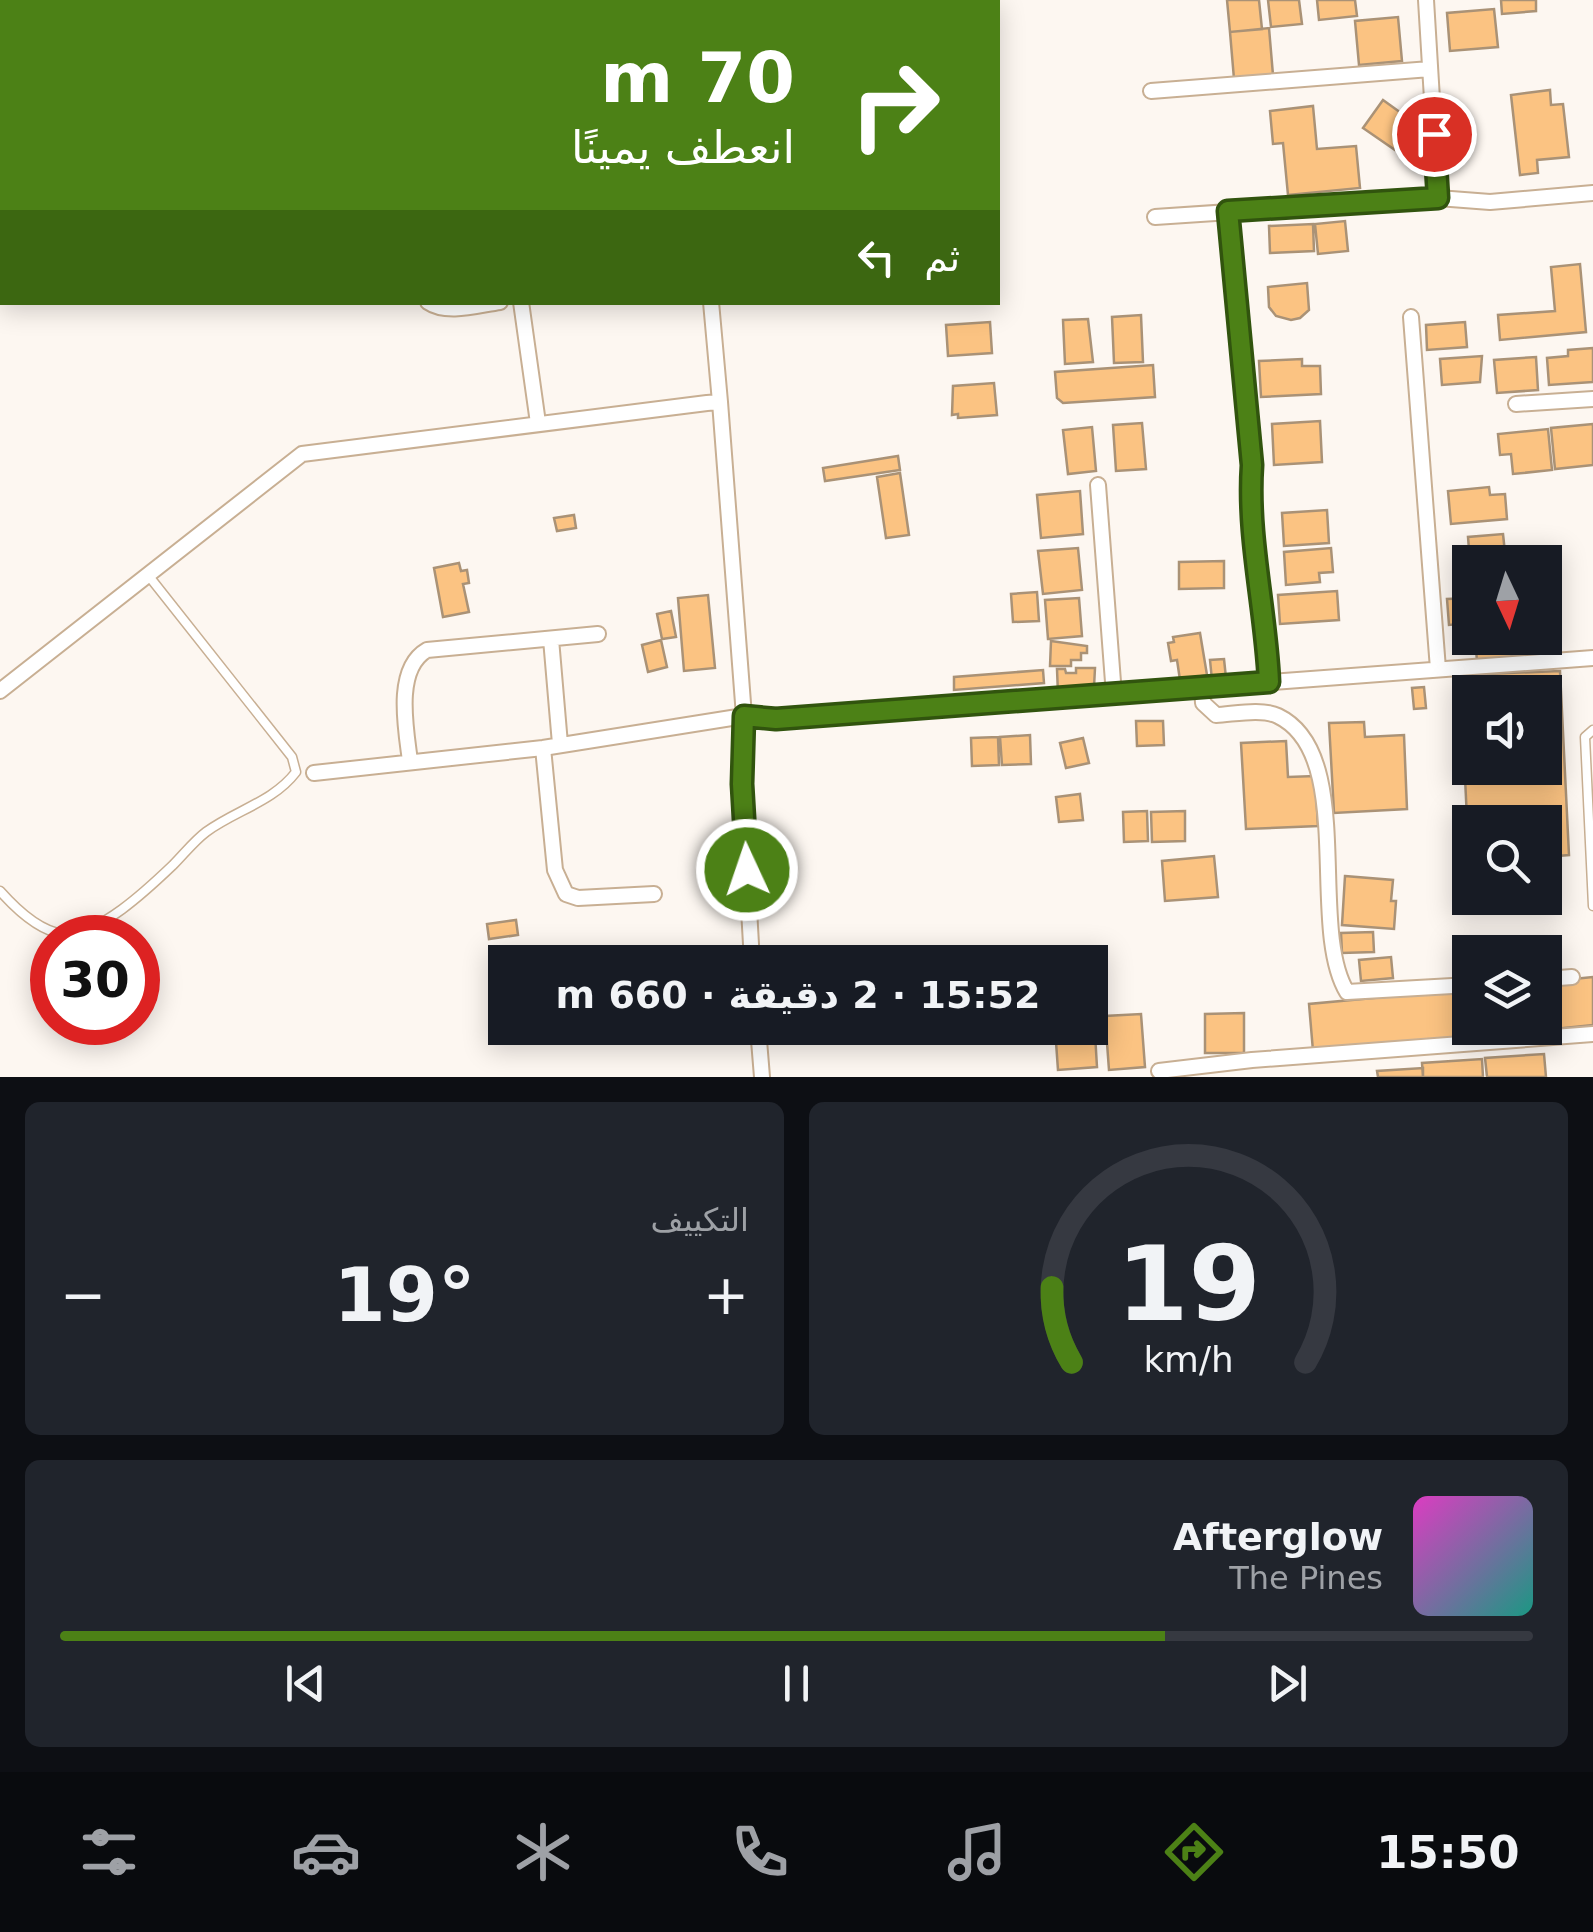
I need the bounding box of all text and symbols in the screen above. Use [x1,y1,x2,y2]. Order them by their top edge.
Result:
text: 70 m [600,37,795,119]
icon: right [830,40,960,170]
pin [1392,92,1477,177]
icon: arrive [1407,107,1462,162]
text: انعطف يمينًا [571,121,795,174]
icon: left [849,230,904,285]
text: ثم [924,236,960,280]
north arrow [1452,545,1562,655]
map controls [1452,545,1562,1045]
button: sound [1452,675,1562,785]
button: search [1452,805,1562,915]
position arrow [695,818,799,922]
speed limit sign: 30 [30,915,160,1045]
button: layers [1452,935,1562,1045]
text: 15:52 · 2 دقيقة · 660 m [556,973,1040,1017]
text: التكييف [651,1201,749,1239]
text: 19 [1116,1223,1261,1345]
text: 19° [334,1251,475,1339]
text: − [60,1263,106,1327]
text: + [703,1263,749,1327]
text: km/h [1143,1339,1234,1380]
text: Afterglow [1173,1515,1383,1559]
text: The Pines [1229,1559,1383,1597]
icon: previous [278,1656,333,1711]
icon: pause [769,1656,824,1711]
icon: next [1260,1656,1315,1711]
icon: filters [74,1817,144,1887]
icon: car [291,1817,361,1887]
icon: climate [508,1817,578,1887]
icon: phone [725,1817,795,1887]
icon: music [942,1817,1012,1887]
icon: directions [1159,1817,1229,1887]
text: 15:50 [1376,1826,1519,1879]

